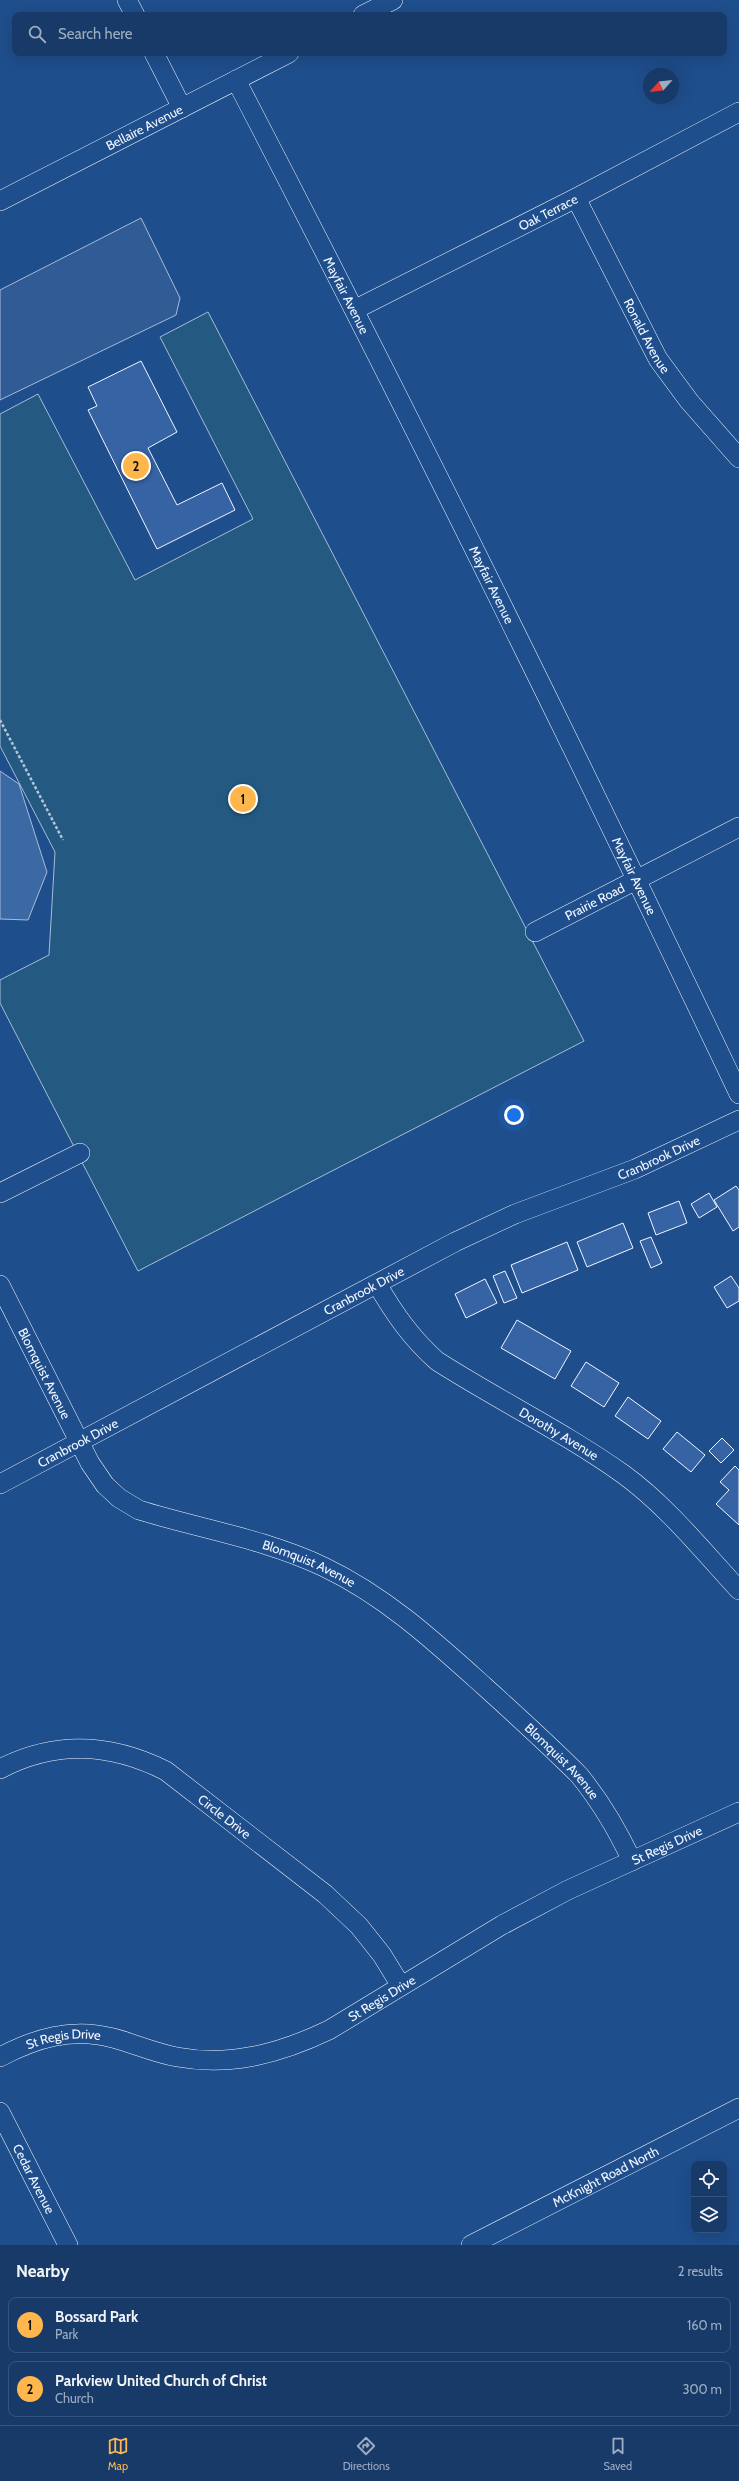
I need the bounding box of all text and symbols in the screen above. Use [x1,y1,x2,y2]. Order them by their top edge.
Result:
search box [12,12,727,56]
icon: search [26,23,48,45]
text: Search here [58,25,133,43]
north arrow [643,68,679,104]
street label: Bellaire Avenue [103,101,186,154]
street label: Oak Terrace [516,190,581,234]
street label: Mayfair Avenue [320,254,373,337]
street label: Ronald Avenue [620,296,674,377]
pin: 2 [123,451,149,481]
street label: Mayfair Avenue [466,543,518,627]
pin: 1 [230,784,256,814]
street label: Mayfair Avenue [609,834,660,918]
street label: Prairie Road [562,879,627,923]
your location [504,1105,524,1125]
street label: Cranbrook Drive [615,1131,703,1183]
street label: Cranbrook Drive [321,1262,407,1318]
street label: Blomquist Avenue [15,1325,75,1422]
street label: Dorothy Avenue [517,1404,602,1464]
street label: Cranbrook Drive [35,1415,121,1471]
street label: Blomquist Avenue [261,1536,359,1590]
street label: Blomquist Avenue [522,1720,603,1803]
street label: Circle Drive [195,1791,255,1842]
street label: St Regis Drive [629,1822,705,1868]
street label: St Regis Drive [345,1971,419,2025]
street label: St Regis Drive [24,2026,102,2052]
street label: Cedar Avenue [10,2141,59,2217]
street label: McKnight Road North [550,2142,661,2210]
map controls [691,2161,727,2233]
button: locate [691,2161,727,2197]
button: layers [691,2197,727,2233]
text: Nearby [16,2261,69,2281]
text: 2 results [678,2263,723,2279]
text: Bossard Park [55,2308,138,2326]
text: 1 [28,2317,32,2333]
text: 160 m [687,2317,722,2333]
text: Park [55,2326,78,2342]
text: Parkview United Church of Christ [55,2372,267,2390]
text: 2 [27,2381,33,2397]
text: 300 m [682,2381,722,2397]
text: Church [55,2390,94,2406]
tab: Map [107,2435,129,2473]
tab: Directions [343,2435,390,2473]
tab: Saved [604,2435,632,2473]

